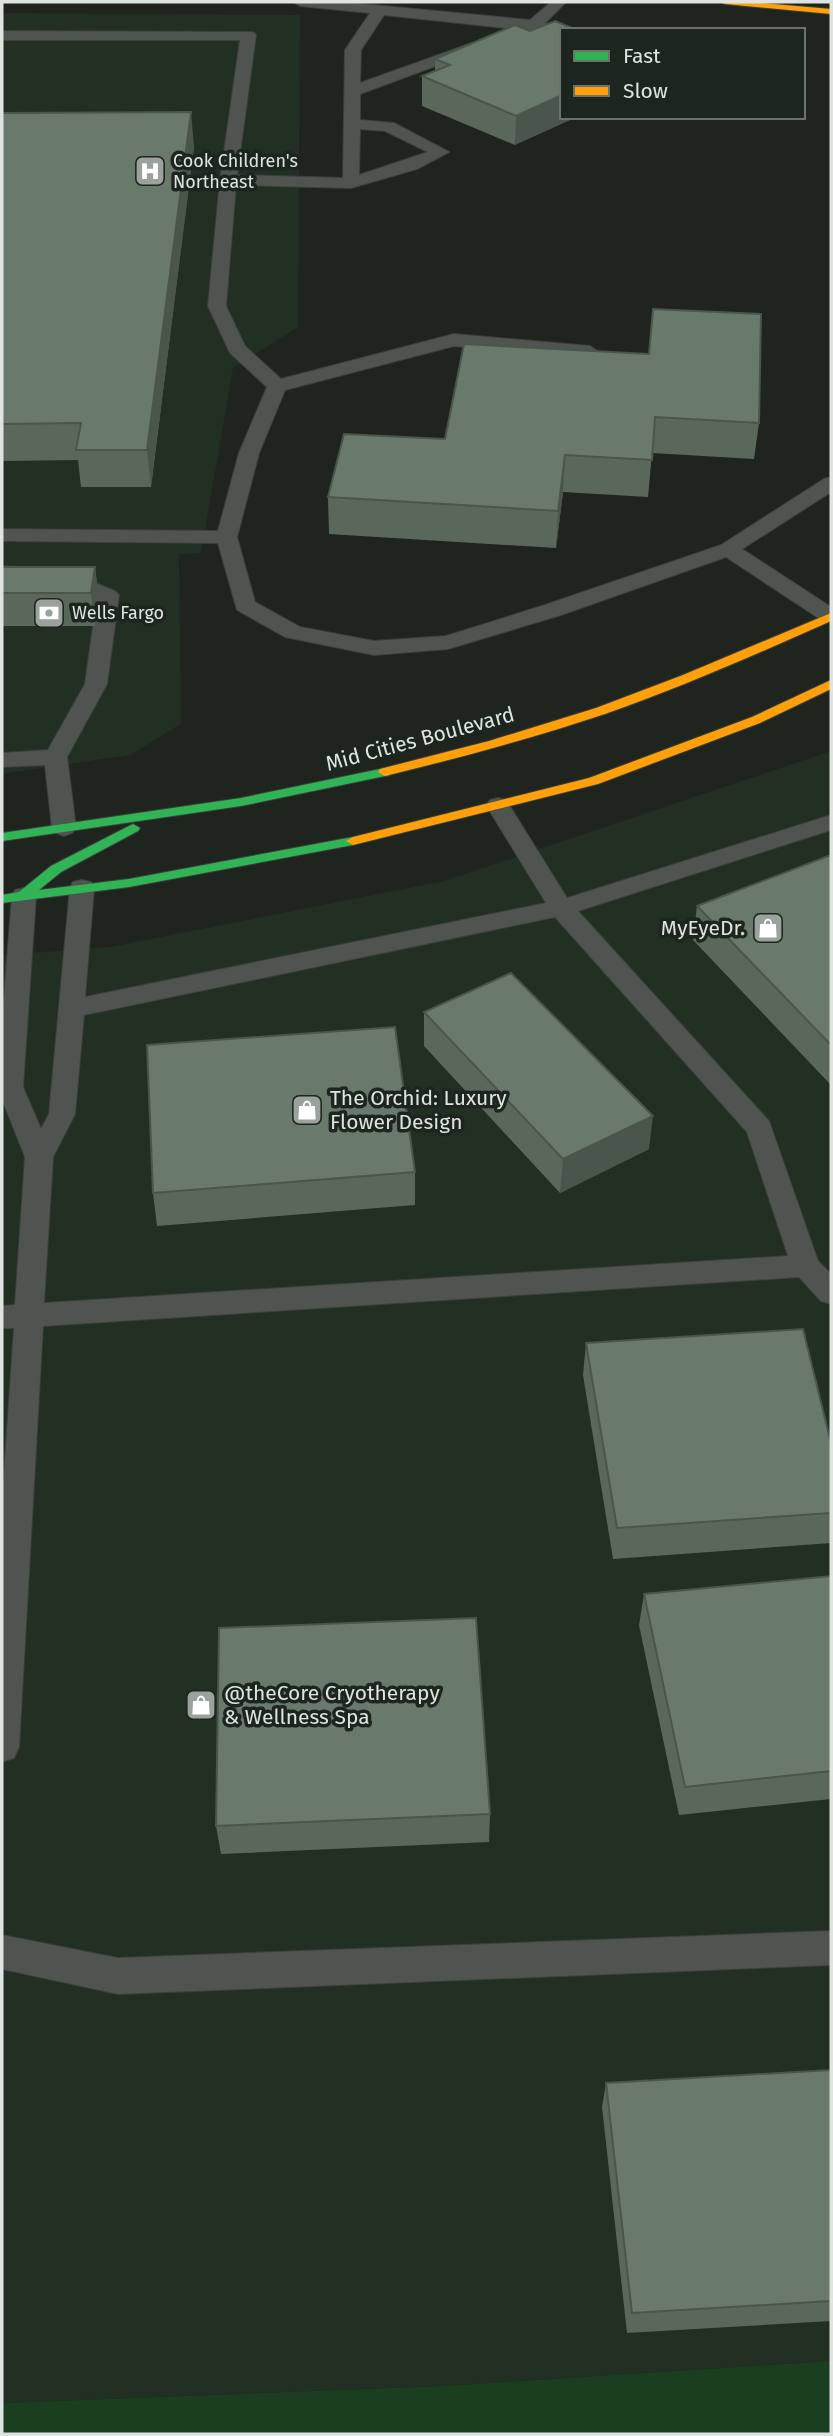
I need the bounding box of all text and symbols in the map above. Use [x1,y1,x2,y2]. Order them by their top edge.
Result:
legend [560,28,805,119]
text: Fast [623,43,661,69]
text: Slow [623,78,668,104]
place label: Cook Children's Northeast [173,150,298,193]
hospital icon: Cook Children's Northeast [133,154,167,188]
bank icon: Wells Fargo [32,596,66,630]
place label: Wells Fargo [72,602,164,624]
street label: Mid Cities Boulevard [323,701,517,777]
shop icon: MyEyeDr. [751,911,785,945]
place label: MyEyeDr. [661,915,745,941]
place label: The Orchid: Luxury Flower Design [330,1085,507,1135]
shop icon: The Orchid: Luxury Flower Design [290,1093,324,1127]
place label: @theCore Cryotherapy & Wellness Spa [224,1680,440,1730]
shop icon: @theCore Cryotherapy & Wellness Spa [184,1688,218,1722]

